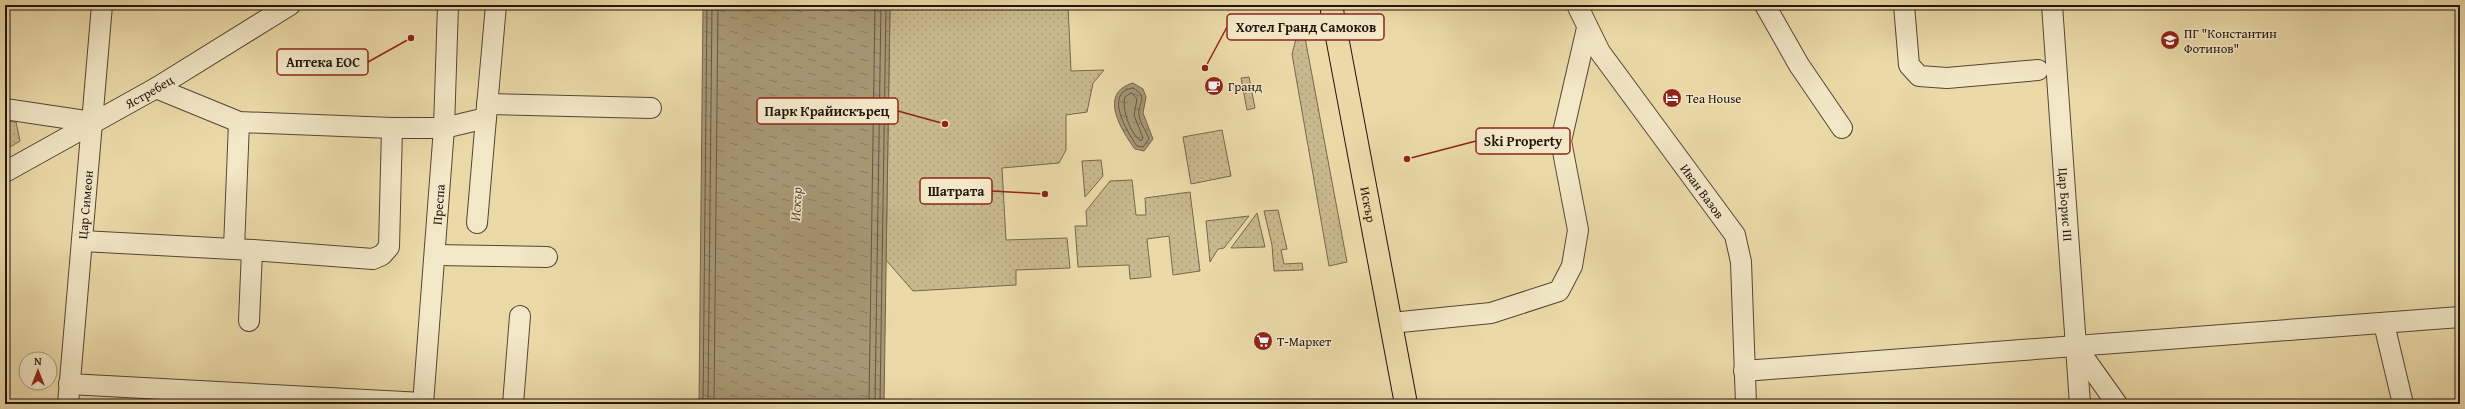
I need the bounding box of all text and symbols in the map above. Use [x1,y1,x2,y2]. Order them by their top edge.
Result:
callout: Хотел Гранд Самоков [1227,14,1384,40]
text: Хотел Гранд Самоков [1236,17,1376,37]
place label: ПГ "Константин Фотинов" [2184,24,2277,58]
school or university icon: ПГ "Константин Фотинов" [2159,29,2181,51]
callout: Аптека ЕОС [277,49,368,75]
text: Аптека ЕОС [286,52,360,72]
street label: Ястребец [121,70,178,114]
cafe icon: Гранд [1203,75,1225,97]
place label: Гранд [1228,77,1262,96]
hotel icon: Tea House [1661,87,1683,109]
place label: Tea House [1686,89,1741,108]
callout: Парк Крайискърец [757,98,898,124]
text: Парк Крайискърец [765,101,890,121]
callout: Ski Property [1476,128,1570,154]
text: Ski Property [1484,131,1563,151]
street label: Иван Вазов [1675,160,1729,223]
street label: Цар Борис III [2053,167,2078,242]
street label: Цар Симеон [73,169,98,240]
callout: Шатрата [920,178,992,204]
text: Шатрата [928,181,985,201]
street label: Преспа [428,183,450,226]
street label: Искър [1355,185,1381,224]
water label: Искър [785,186,807,222]
supermarket icon: Т-Маркет [1252,330,1274,352]
place label: Т-Маркет [1277,332,1332,351]
north arrow [18,351,58,391]
text: N [34,353,42,369]

